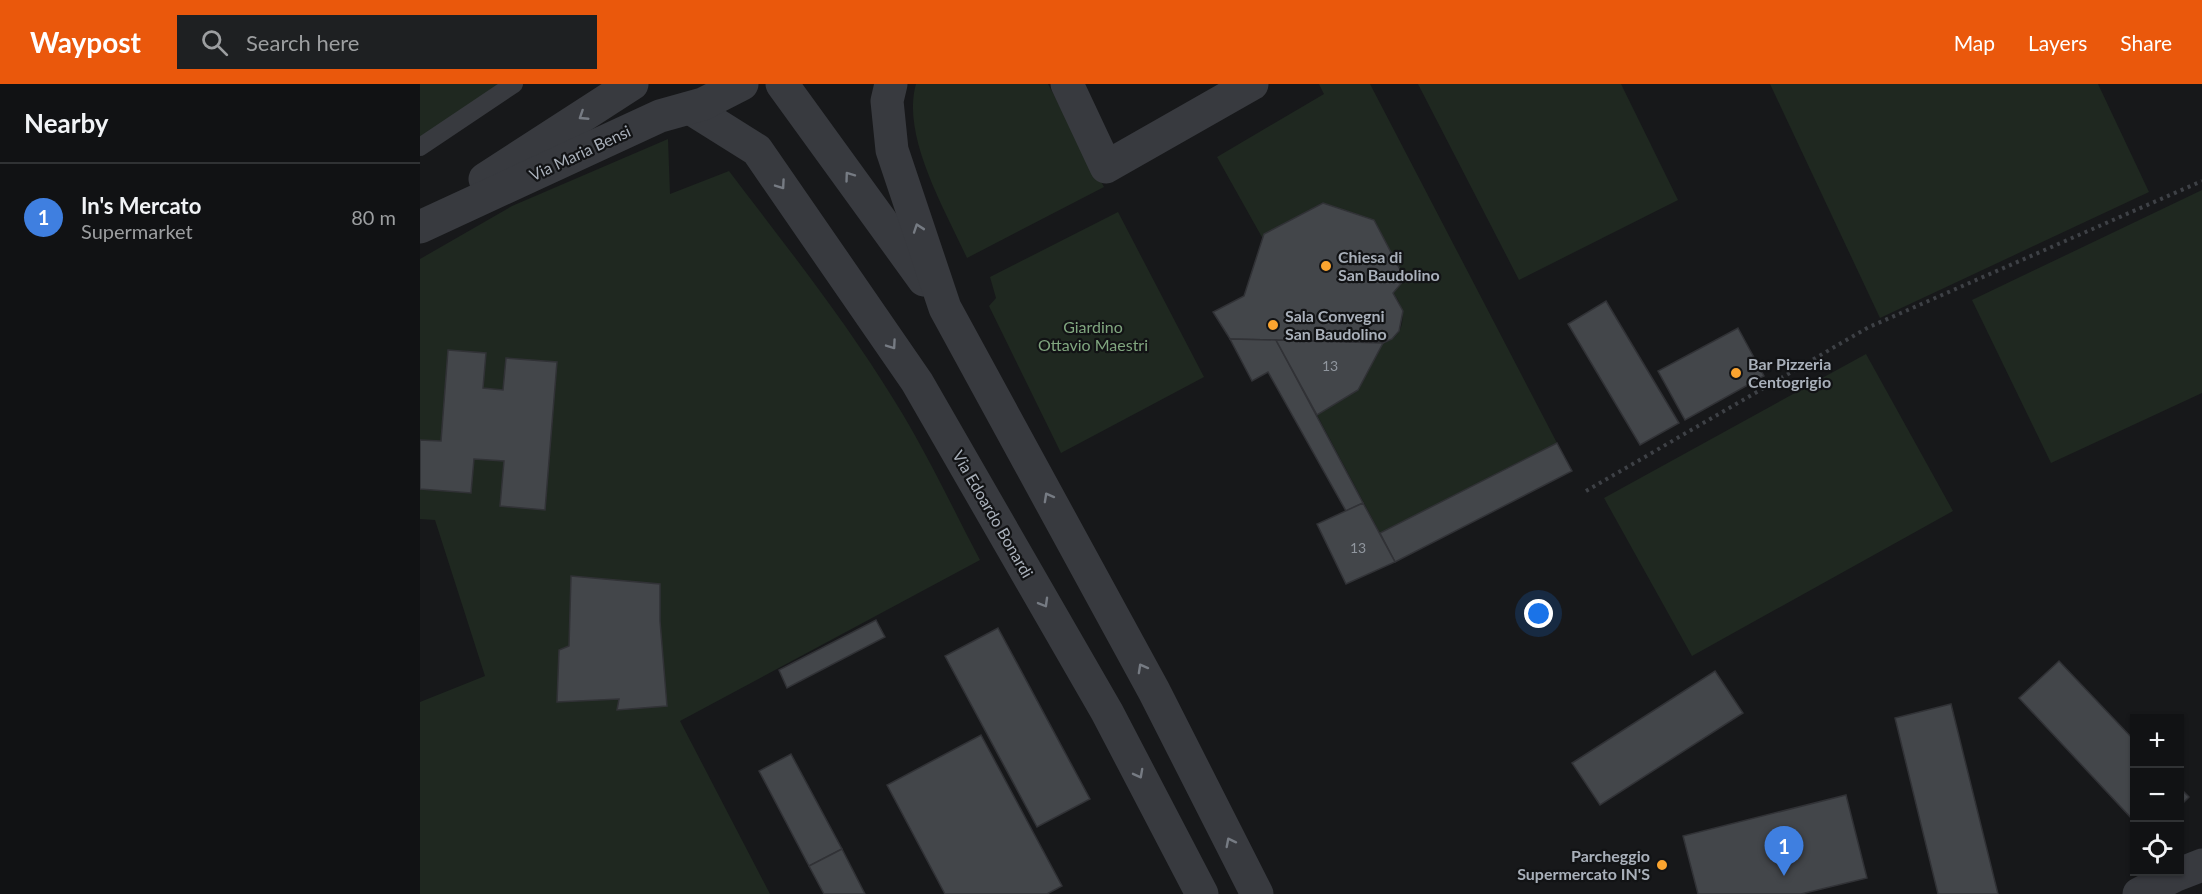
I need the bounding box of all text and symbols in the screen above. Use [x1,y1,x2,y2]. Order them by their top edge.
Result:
search box [177,15,597,69]
text: Waypost [30,25,141,59]
icon: search [198,26,231,59]
text: Search here [246,29,359,56]
text: Map [1954,30,1995,55]
text: Layers [2028,30,2087,55]
text: Share [2120,30,2172,55]
text: Nearby [24,107,109,139]
one-way arrow [579,108,589,120]
street label: Via Maria Bensi [526,121,633,184]
one-way arrow [845,171,856,182]
one-way arrow [774,178,785,189]
text: In's Mercato [81,192,201,219]
text: 1 [38,205,49,229]
text: 80 m [351,205,396,229]
text: Supermarket [81,219,193,243]
one-way arrow [912,223,925,234]
place label: Chiesa di San Baudolino [1338,247,1440,284]
marker: Chiesa di San Baudolino [1319,259,1333,273]
place label: Sala Convegni San Baudolino [1285,306,1387,343]
park label: Giardino Ottavio Maestri [1038,317,1148,354]
marker: Sala Convegni San Baudolino [1266,318,1280,332]
one-way arrow [885,339,896,350]
place label: Bar Pizzeria Centogrigio [1748,354,1831,391]
house number: 13 [1322,357,1338,374]
marker: Bar Pizzeria Centogrigio [1729,366,1743,380]
street label: Via Edoardo Bonardi [949,447,1038,581]
one-way arrow [1044,493,1055,503]
house number: 13 [1350,539,1366,556]
one-way arrow [1037,597,1048,607]
your location [1524,599,1553,628]
one-way arrow [1138,664,1149,674]
map controls [2130,714,2184,876]
button: + [2130,714,2184,768]
one-way arrow [1132,767,1143,778]
button: − [2130,768,2184,822]
button: locate [2130,822,2184,876]
pin: 1 [1764,826,1804,876]
one-way arrow [1226,837,1238,848]
place label: Parcheggio Supermercato IN'S [1517,846,1650,883]
marker: Parcheggio Supermercato IN'S [1655,858,1669,872]

